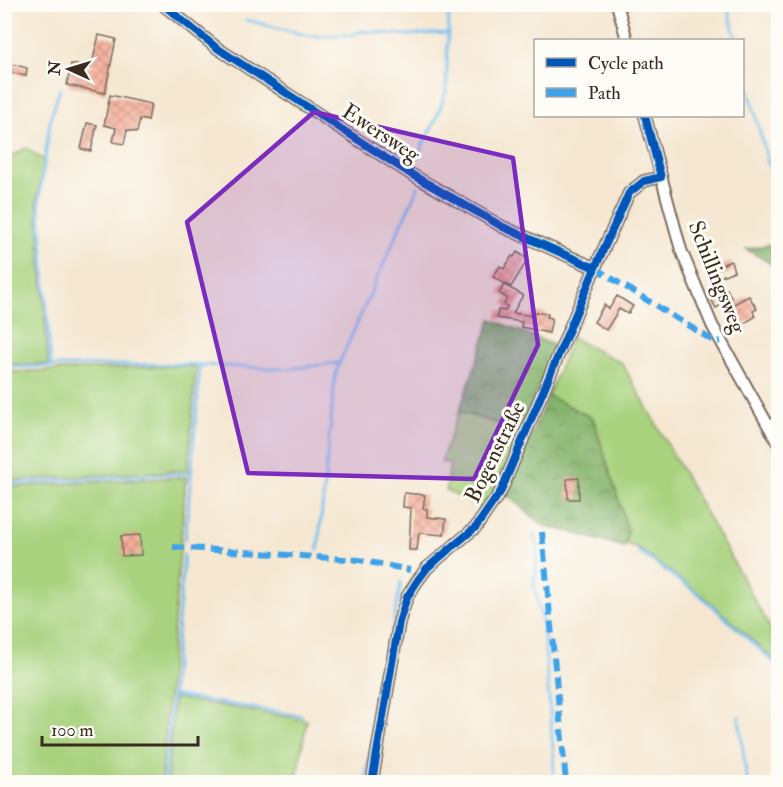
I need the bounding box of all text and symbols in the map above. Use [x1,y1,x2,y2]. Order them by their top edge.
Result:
north arrow [39,39,99,99]
legend [534,39,744,117]
text: Cycle path [588,52,664,75]
text: N [44,60,66,77]
text: Path [588,82,621,105]
street label: Ewersweg [337,97,426,169]
street label: Schillingsweg [682,217,753,338]
street label: Bogenstraße [458,397,532,507]
scale bar [42,709,198,747]
text: 100 m [51,719,94,742]

